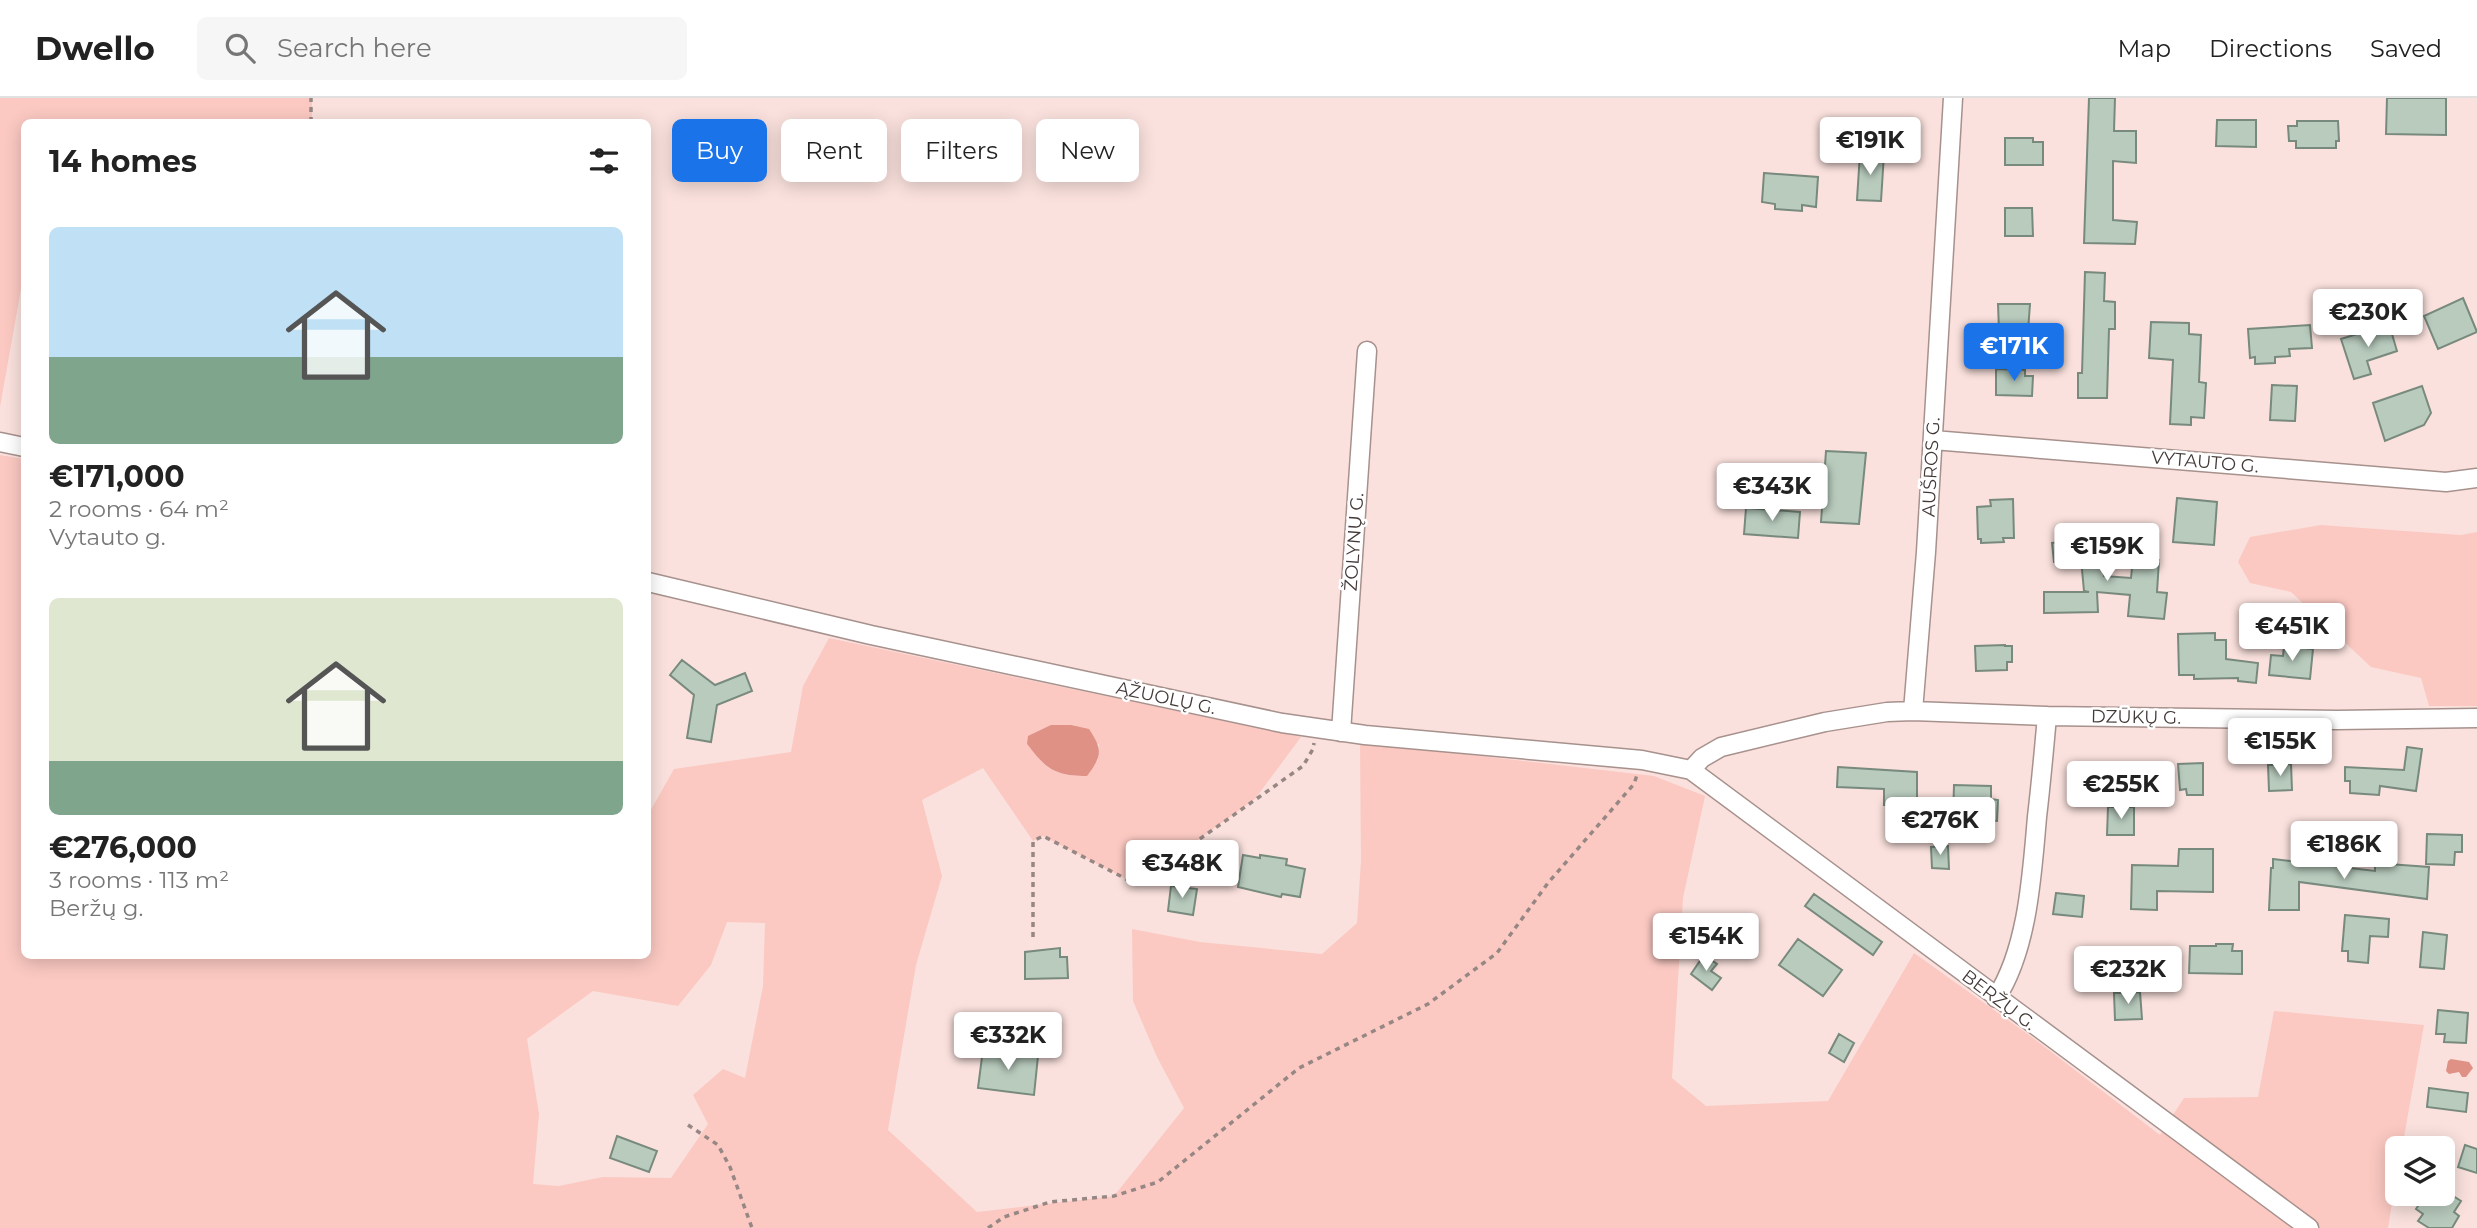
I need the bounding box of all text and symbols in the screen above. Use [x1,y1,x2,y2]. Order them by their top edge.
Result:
search box [197,17,687,80]
text: Dwello [35,28,155,68]
icon: search [221,29,259,67]
text: Search here [277,32,432,64]
text: Map [2118,34,2171,63]
text: Directions [2209,34,2332,63]
text: Saved [2370,34,2442,63]
pin: €191K [1821,118,1919,177]
chip: Buy [672,119,767,182]
chip: Rent [781,119,887,182]
chip: Filters [901,119,1022,182]
chip: New [1036,119,1139,182]
text: €191K [1836,126,1904,154]
icon: filters [585,142,623,180]
text: 14 homes [49,143,197,180]
icon: home [273,272,399,398]
pin: €230K [2319,289,2417,349]
text: €230K [2329,298,2407,326]
pin: €171K [1965,324,2063,383]
text: €171K [1980,332,2048,360]
street label: AUŠROS G. [1917,417,1945,517]
street label: VYTAUTO G. [2150,446,2260,478]
text: €171,000 [49,458,185,495]
pin: €343K [1723,464,1821,523]
text: €343K [1733,472,1811,500]
street label: ŽOLYNŲ G. [1340,492,1368,592]
text: 2 rooms · 64 m² [49,495,229,523]
text: Vytauto g. [49,523,166,551]
pin: €159K [2058,524,2156,583]
text: €159K [2070,532,2144,560]
pin: €451K [2243,603,2341,663]
text: €451K [2255,612,2329,640]
icon: home [273,643,399,769]
street label: ĄŽUOLŲ G. [1114,677,1218,719]
street label: DZŪKŲ G. [2091,705,2181,729]
pin: €155K [2231,718,2329,778]
text: €155K [2244,727,2316,755]
pin: €255K [2072,762,2170,821]
text: €255K [2083,770,2159,798]
pin: €276K [1891,798,1989,857]
text: €276K [1901,806,1979,834]
pin: €186K [2295,822,2393,881]
text: €276,000 [49,829,197,866]
text: €186K [2307,830,2381,858]
pin: €348K [1133,840,1231,900]
text: €348K [1142,849,1222,877]
text: 3 rooms · 113 m² [49,866,229,894]
text: Beržų g. [49,894,143,922]
pin: €154K [1657,914,1755,973]
text: €154K [1669,922,1743,950]
pin: €232K [2079,946,2177,1006]
text: €232K [2090,955,2166,983]
street label: BERŽŲ G. [1958,965,2040,1035]
pin: €332K [959,1012,1057,1072]
text: €332K [970,1021,1046,1049]
map controls [2385,1136,2455,1206]
button: layers [2385,1136,2455,1206]

